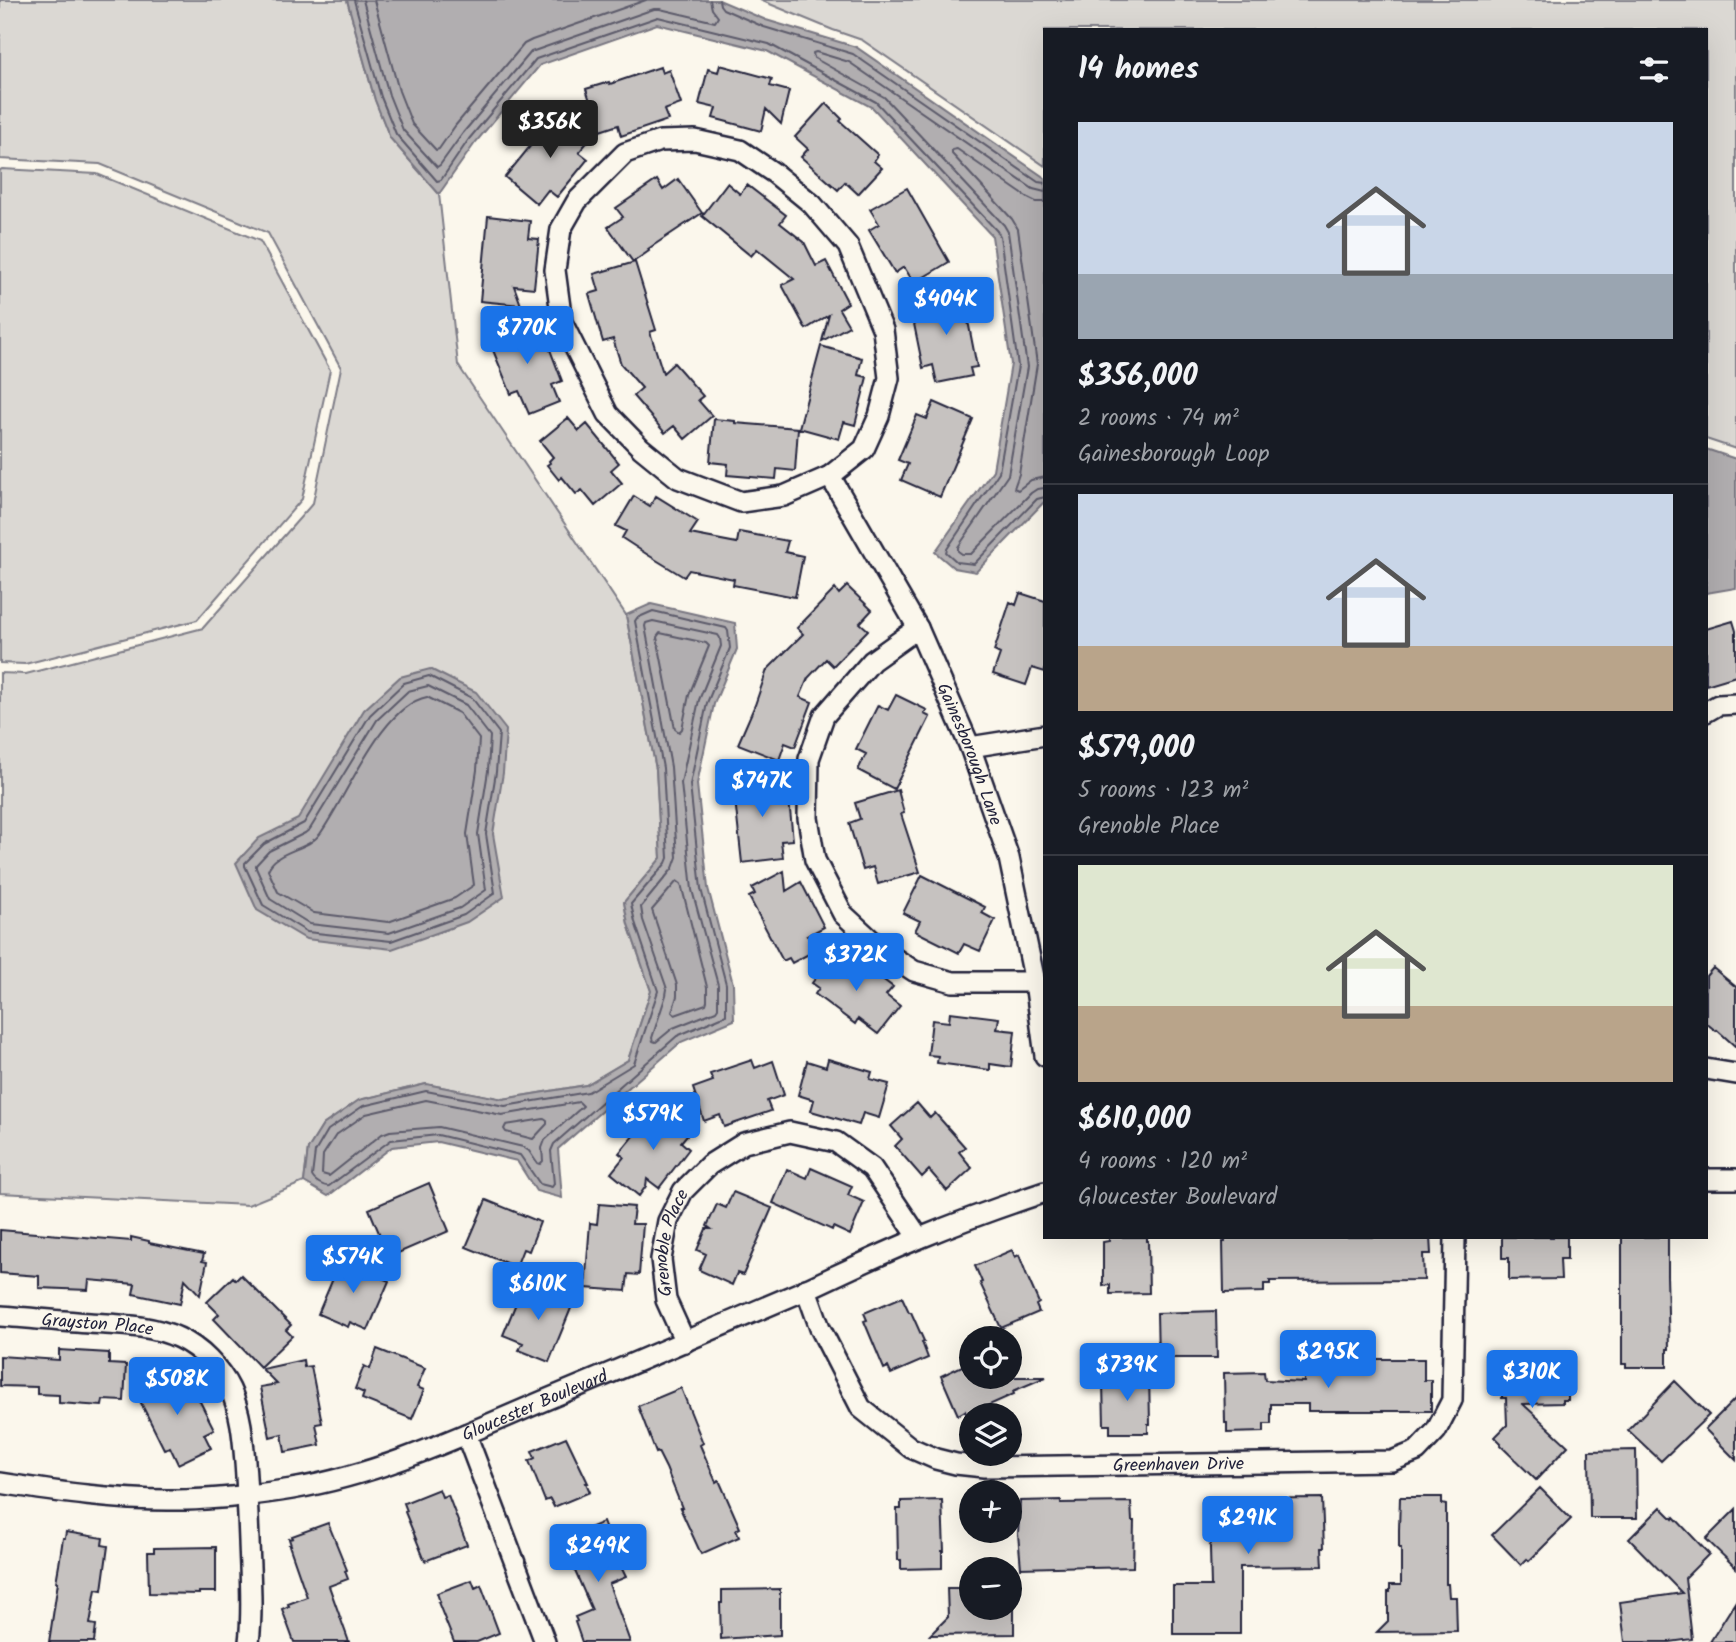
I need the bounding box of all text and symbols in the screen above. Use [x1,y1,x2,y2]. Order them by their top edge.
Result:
text: 14 homes [1078,46,1199,94]
icon: filters [1635,51,1673,89]
pin: $356K [501,100,599,160]
text: $356K [518,105,582,141]
icon: home [1313,168,1439,294]
pin: $404K [897,278,995,337]
text: $404K [914,282,978,318]
pin: $770K [478,306,576,366]
text: $770K [497,311,557,347]
text: $356,000 [1078,353,1198,401]
text: 2 rooms · 74 m² [1078,401,1239,437]
text: Gainesborough Loop [1078,437,1269,473]
icon: home [1313,540,1439,666]
street label: Gainesborough Lane [928,679,1009,830]
text: $579,000 [1078,725,1194,773]
pin: $747K [713,760,811,819]
text: $747K [731,764,793,800]
text: 5 rooms · 123 m² [1078,773,1248,809]
text: Grenoble Place [1078,809,1219,845]
icon: home [1313,911,1439,1037]
pin: $372K [807,934,905,993]
text: $372K [824,938,888,974]
pin: $579K [604,1092,702,1152]
text: $610,000 [1078,1096,1191,1144]
text: $579K [622,1097,684,1133]
text: 4 rooms · 120 m² [1078,1144,1247,1180]
text: Gloucester Boulevard [1078,1180,1277,1216]
street label: Grenoble Place [648,1184,698,1298]
pin: $574K [304,1236,402,1295]
text: $574K [322,1240,384,1276]
pin: $610K [489,1262,587,1322]
text: $610K [509,1267,567,1303]
street label: Grayston Place [40,1306,156,1345]
map controls [959,1326,1022,1620]
button: locate [959,1326,1022,1389]
pin: $295K [1279,1330,1377,1390]
text: $295K [1296,1335,1360,1371]
pin: $739K [1078,1344,1176,1403]
text: $739K [1096,1348,1158,1384]
pin: $310K [1483,1350,1581,1410]
text: $310K [1503,1355,1561,1391]
pin: $508K [128,1358,226,1417]
text: $508K [145,1362,209,1398]
street label: Gloucester Boulevard [458,1362,614,1450]
button: layers [959,1403,1022,1466]
street label: Greenhaven Drive [1113,1450,1244,1481]
button: + [959,1480,1022,1543]
pin: $291K [1199,1496,1297,1556]
text: $291K [1218,1501,1278,1537]
pin: $249K [549,1524,647,1584]
text: $249K [565,1529,631,1565]
button: − [959,1557,1022,1620]

